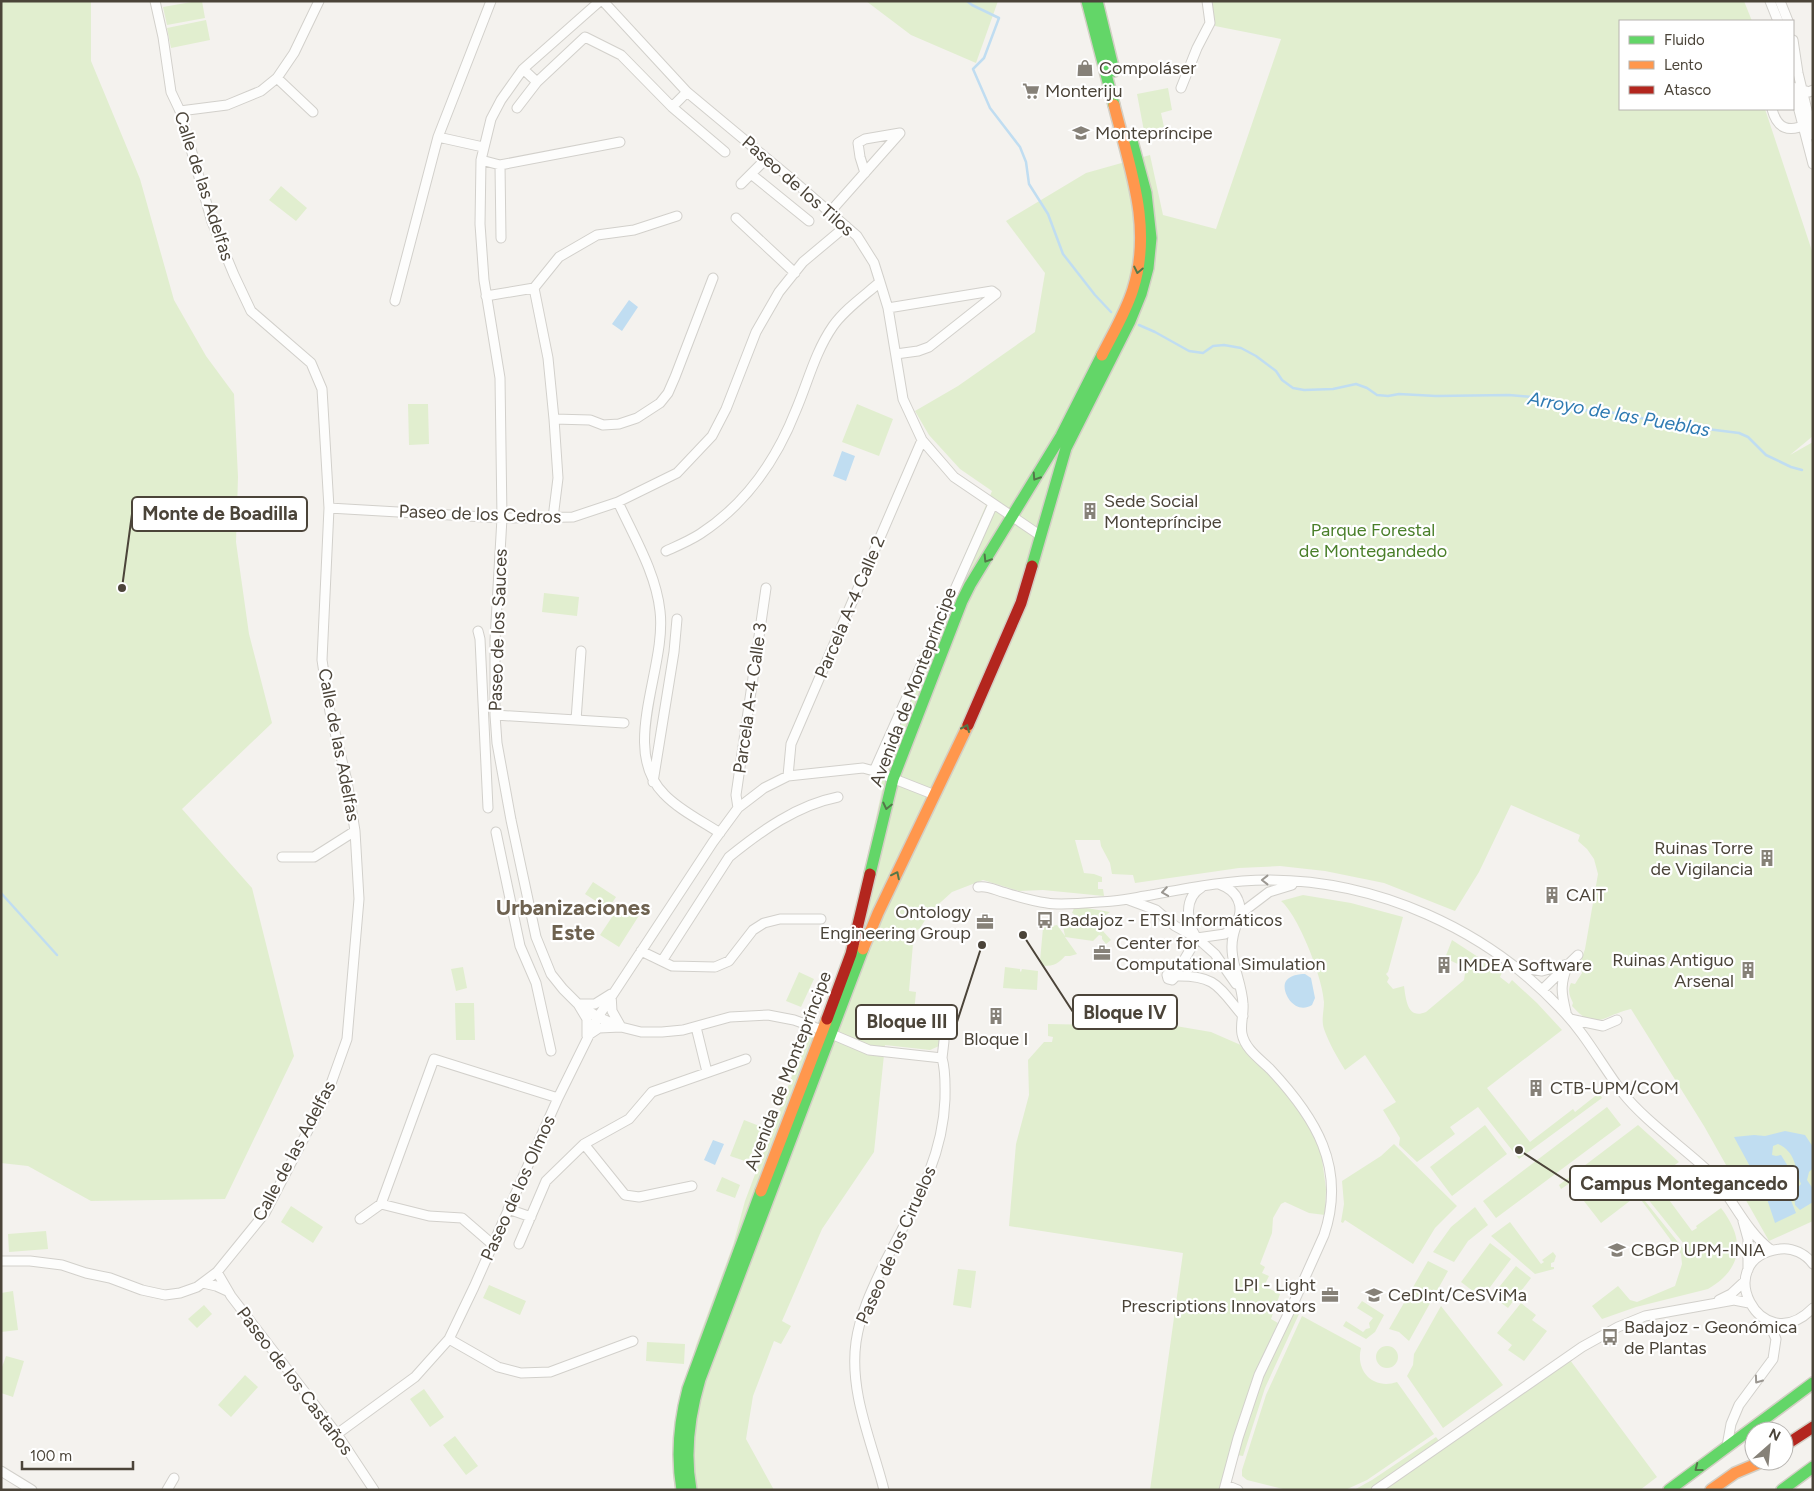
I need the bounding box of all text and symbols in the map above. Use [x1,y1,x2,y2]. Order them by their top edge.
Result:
legend [1619,20,1794,110]
text: Fluido [1664,31,1705,49]
text: Lento [1664,56,1703,74]
place label: Compoláser [1099,57,1196,79]
shop icon: Compoláser [1075,58,1095,78]
place label: Monteriju [1045,80,1122,102]
supermarket icon: Monteriju [1021,81,1041,101]
text: Atasco [1664,81,1712,99]
street label: Calle de las Adelfas [169,109,239,263]
place label: Montepríncipe [1095,122,1213,144]
school or university icon: Montepríncipe [1071,123,1091,143]
street label: Paseo de los Tilos [737,131,859,241]
one-way arrow [1133,266,1144,275]
water label: Arroyo de las Pueblas [1525,386,1712,441]
one-way arrow [1033,471,1043,480]
place label: Sede Social Montepríncipe [1104,490,1222,533]
callout: Monte de Boadilla [132,497,307,531]
street label: Paseo de los Cedros [398,500,562,528]
building icon: Sede Social Montepríncipe [1080,501,1100,521]
text: Monte de Boadilla [142,502,298,525]
park label: Parque Forestal de Montegandedo [1299,519,1447,562]
street label: Parcela A-4 Calle 2 [810,533,890,681]
street label: Paseo de los Sauces [484,548,512,712]
one-way arrow [983,553,993,562]
street label: Avenida de Montepríncipe [865,584,961,790]
street label: Parcela A-4 Calle 3 [729,621,771,775]
street label: Calle de las Adelfas [313,666,365,824]
one-way arrow [960,724,971,733]
one-way arrow [882,802,893,810]
place label: Ruinas Torre de Vigilancia [1651,837,1753,880]
building icon: Ruinas Torre de Vigilancia [1757,848,1777,868]
one-way arrow [890,871,900,880]
one-way arrow [1261,875,1269,885]
place label: CAIT [1566,884,1606,906]
building icon: CAIT [1542,885,1562,905]
one-way arrow [1161,887,1169,897]
district label: Urbanizaciones Este [496,894,650,946]
place label: Ontology Engineering Group [820,901,972,944]
place label: Badajoz - ETSI Informáticos [1059,909,1282,931]
bus stop icon: Badajoz - ETSI Informáticos [1035,910,1055,930]
office icon: Ontology Engineering Group [975,912,995,932]
place label: Center for Computational Simulation [1116,932,1326,975]
office icon: Center for Computational Simulation [1092,943,1112,963]
place label: Ruinas Antiguo Arsenal [1612,949,1734,992]
place label: IMDEA Software [1458,954,1592,976]
building icon: IMDEA Software [1434,955,1454,975]
building icon: Ruinas Antiguo Arsenal [1738,960,1758,980]
street label: Avenida de Montepríncipe [740,968,836,1174]
callout: Bloque IV [1073,995,1177,1029]
text: Bloque IV [1083,1001,1167,1024]
callout: Bloque III [856,1005,957,1039]
building icon: Bloque I [986,1006,1006,1026]
text: Bloque III [867,1010,947,1033]
place label: Bloque I [964,1028,1029,1050]
street label: Calle de las Adelfas [248,1077,340,1225]
place label: CTB-UPM/COM [1550,1077,1679,1099]
building icon: CTB-UPM/COM [1526,1078,1546,1098]
street label: Paseo de los Olmos [476,1112,560,1264]
street label: Paseo de los Ciruelos [851,1163,941,1327]
callout: Campus Montegancedo [1570,1166,1798,1200]
text: Campus Montegancedo [1580,1172,1788,1195]
place label: CBGP UPM-INIA [1631,1239,1765,1261]
school or university icon: CBGP UPM-INIA [1607,1240,1627,1260]
place label: LPI - Light Prescriptions Innovators [1121,1274,1316,1317]
place label: CeDInt/CeSViMa [1388,1284,1527,1306]
office icon: LPI - Light Prescriptions Innovators [1320,1285,1340,1305]
school or university icon: CeDInt/CeSViMa [1364,1285,1384,1305]
street label: Paseo de los Castaños [232,1303,358,1459]
place label: Badajoz - Geonómica de Plantas [1624,1316,1797,1359]
bus stop icon: Badajoz - Geonómica de Plantas [1600,1327,1620,1347]
one-way arrow [1755,1374,1764,1384]
north arrow [1744,1421,1794,1471]
text: N [1766,1425,1783,1445]
scale bar [22,1438,134,1470]
text: 100 m [30,1447,72,1465]
one-way arrow [1695,1462,1704,1470]

